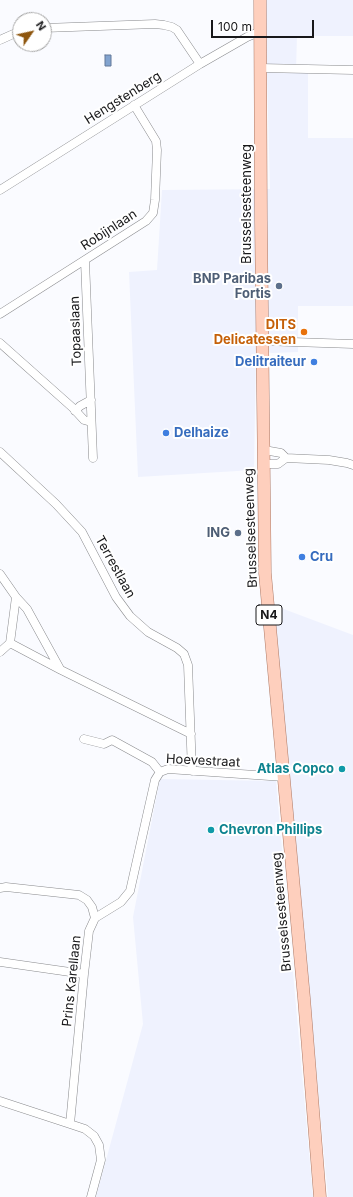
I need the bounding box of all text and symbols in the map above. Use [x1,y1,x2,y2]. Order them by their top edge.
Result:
north arrow [12,12,52,52]
scale bar [213,12,316,38]
text: N [33,18,49,33]
text: 100 m [218,19,252,34]
street label: Hengstenberg [82,68,164,128]
street label: Brusselsesteenweg [239,144,255,264]
street label: Robijnlaan [78,206,140,254]
place label: BNP Paribas Fortis [193,271,271,302]
marker: BNP Paribas Fortis [274,281,284,291]
street label: Topaaslaan [67,296,85,366]
place label: DITS Delicatessen [214,317,296,348]
marker: DITS Delicatessen [299,327,309,337]
place label: Delitraiteur [235,354,306,370]
marker: Delitraiteur [309,357,319,367]
place label: Delhaize [174,425,229,441]
marker: Delhaize [161,428,171,438]
street label: Brusselsesteenweg [241,468,261,588]
place label: ING [207,525,230,541]
marker: ING [233,528,243,538]
street label: Terrestlaan [91,533,139,601]
place label: Cru [310,549,333,565]
marker: Cru [297,552,307,562]
road number: N4 [256,605,282,625]
street label: Hoevestraat [166,751,240,771]
place label: Atlas Copco [257,761,334,777]
marker: Atlas Copco [337,764,347,774]
place label: Chevron Phillips [219,822,322,838]
marker: Chevron Phillips [206,825,216,835]
street label: Brusselsesteenweg [269,852,295,972]
street label: Prins Karellaan [59,935,85,1027]

